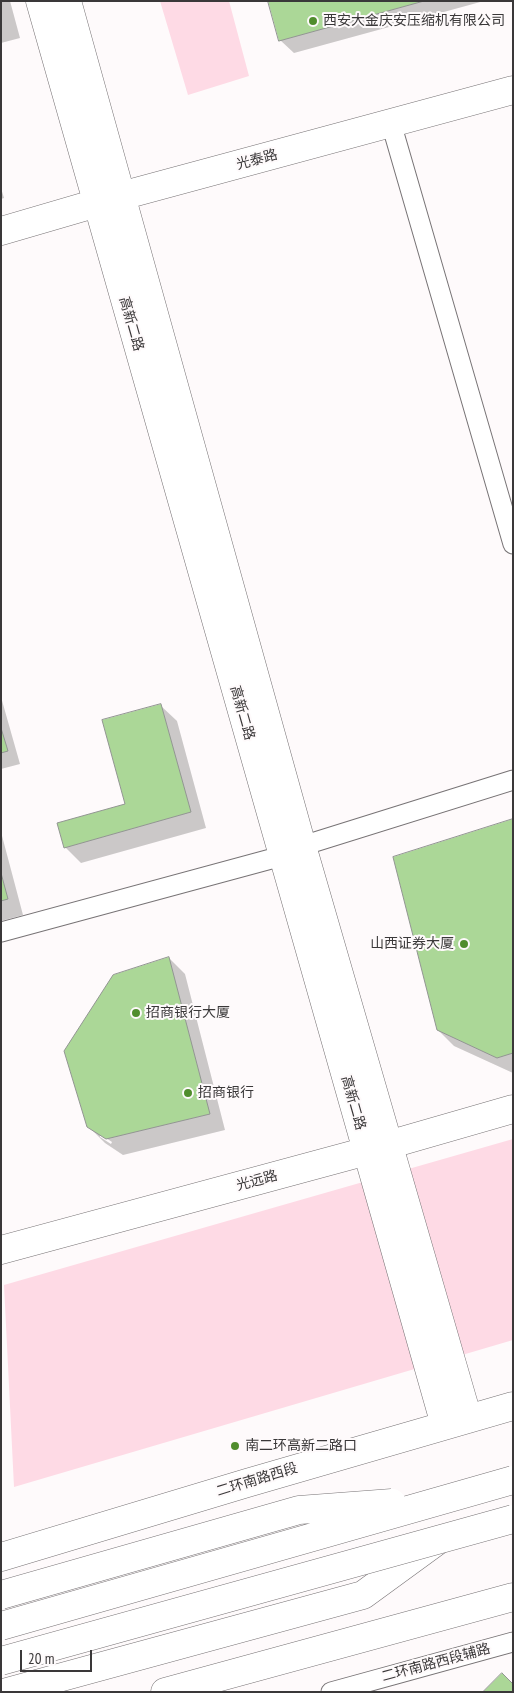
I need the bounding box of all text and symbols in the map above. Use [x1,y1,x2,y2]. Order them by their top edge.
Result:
place label: 西安大金庆安压缩机有限公司 [323,13,505,29]
marker: 西安大金庆安压缩机有限公司 [307,15,319,27]
street label: 光泰路 [235,146,279,174]
street label: 高新二路 [115,295,147,353]
street label: 高新二路 [226,684,258,742]
place label: 山西证券大厦 [370,936,454,952]
marker: 山西证券大厦 [458,938,470,950]
place label: 招商银行大厦 [146,1005,230,1021]
marker: 招商银行大厦 [130,1007,142,1019]
street label: 高新二路 [337,1074,369,1132]
place label: 招商银行 [198,1085,254,1101]
marker: 招商银行 [182,1087,194,1099]
street label: 光远路 [235,1167,279,1195]
place label: 南二环高新二路口 [245,1438,357,1454]
marker: 南二环高新二路口 [229,1440,241,1452]
street label: 二环南路西段 [214,1460,300,1500]
scale bar [22,1640,95,1672]
street label: 二环南路西段辅路 [380,1640,492,1686]
text: 20 m [28,1649,54,1668]

